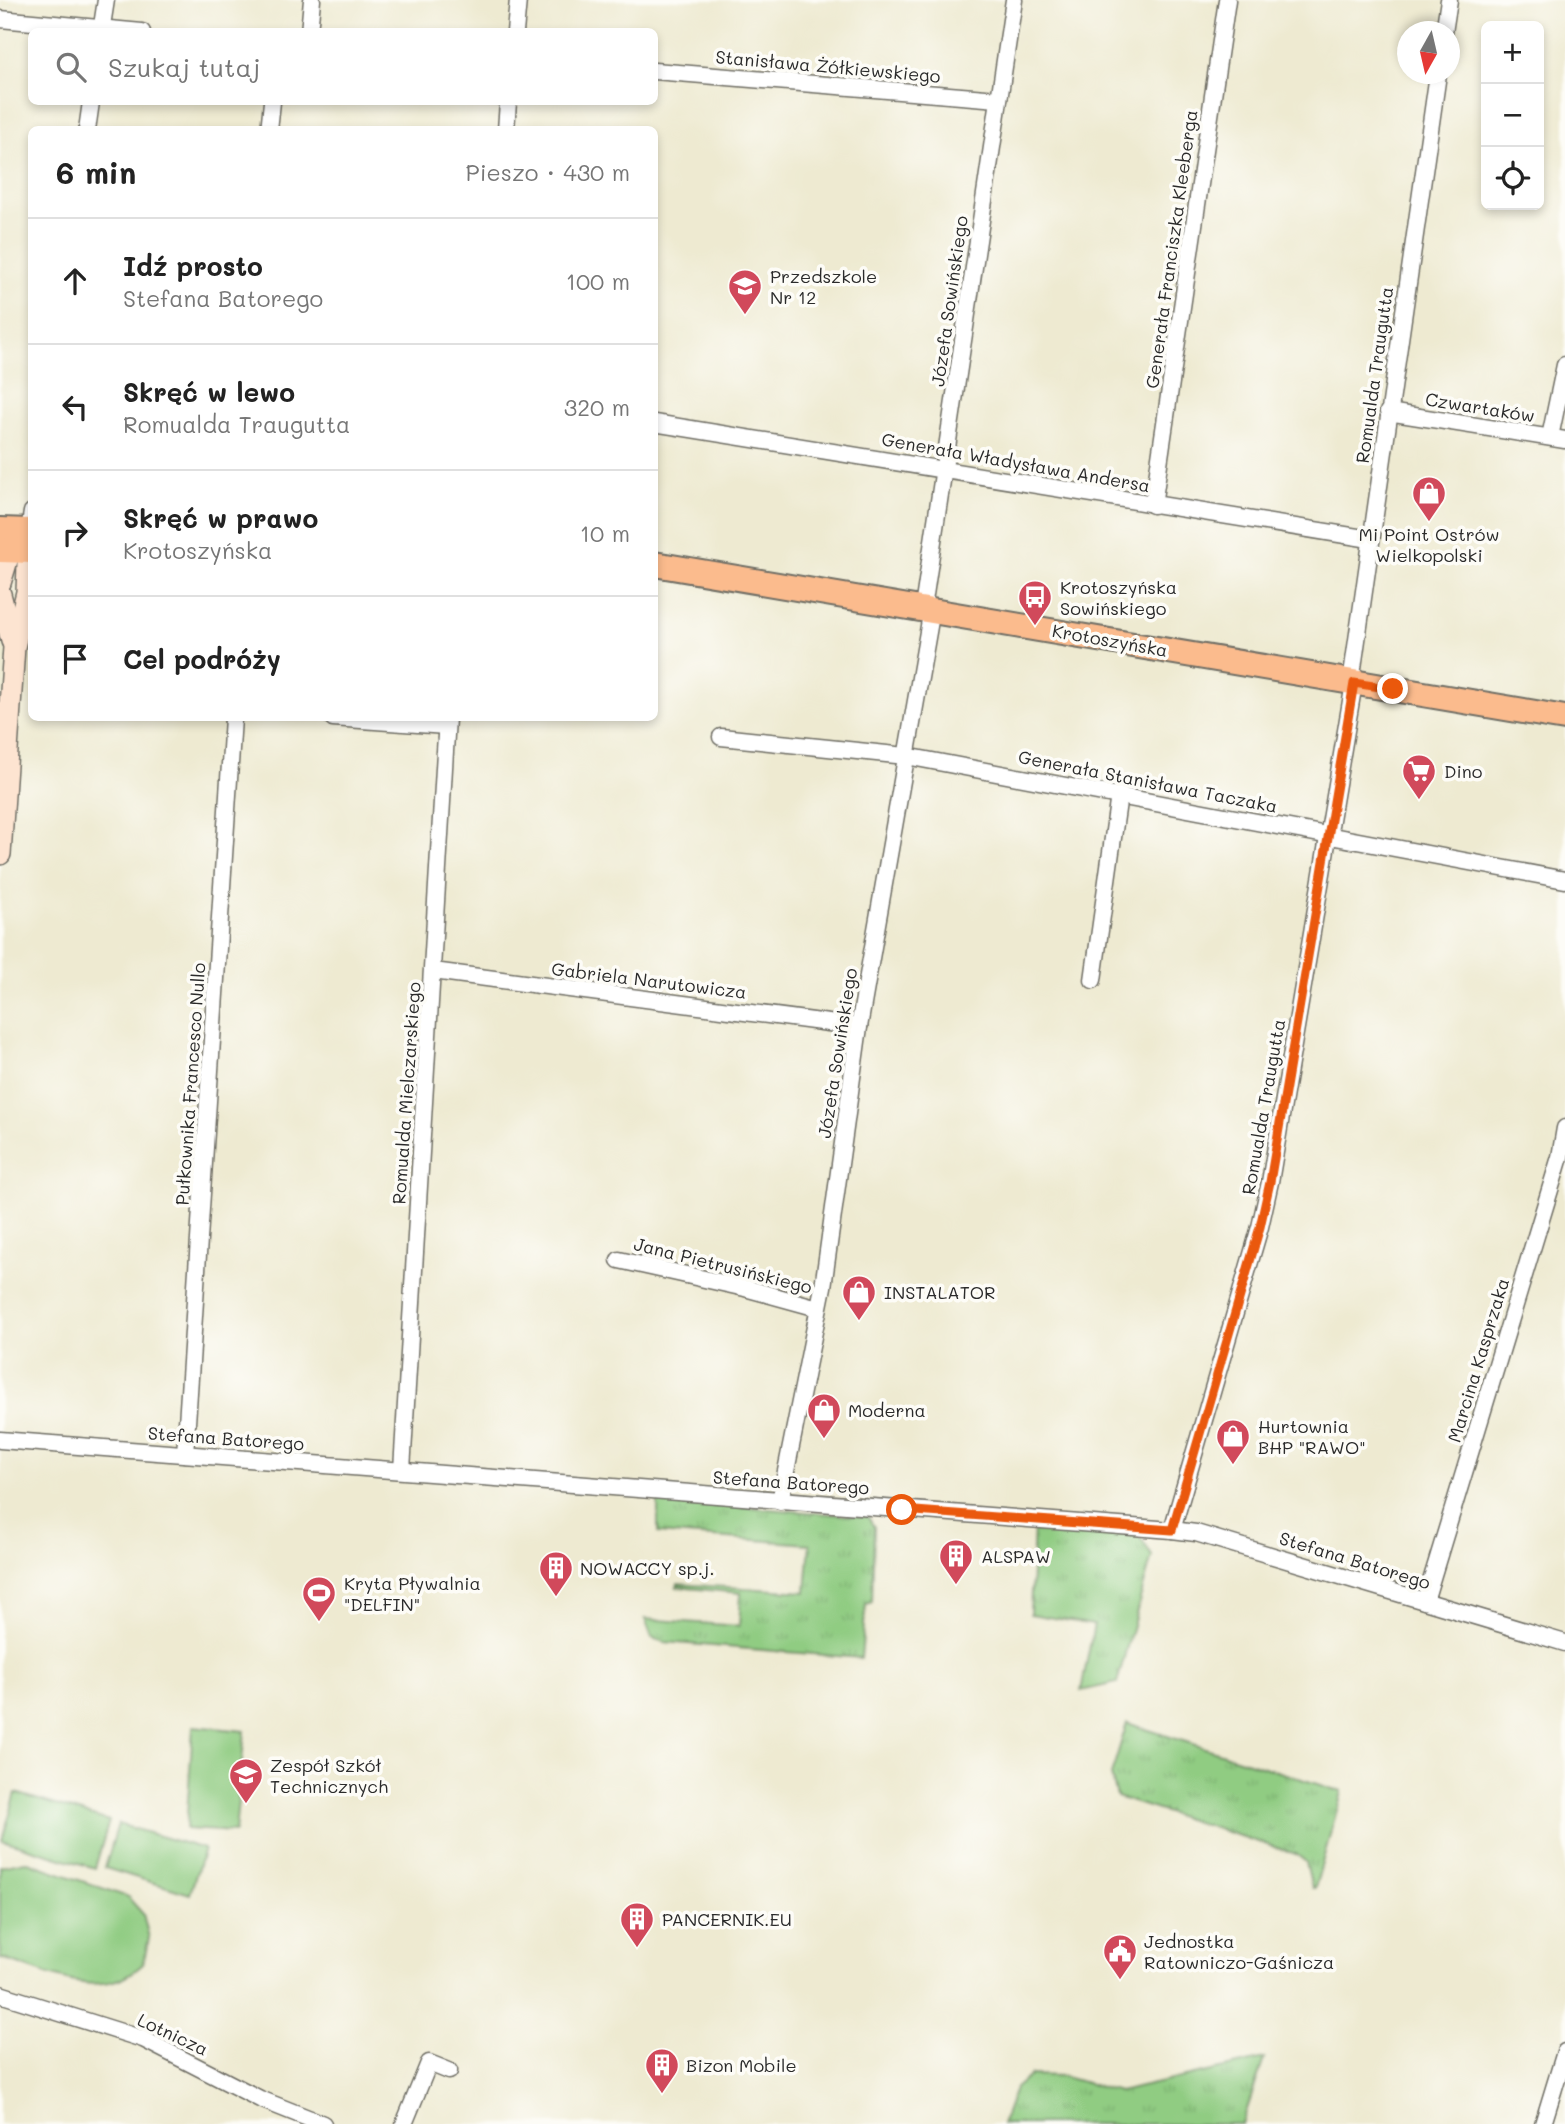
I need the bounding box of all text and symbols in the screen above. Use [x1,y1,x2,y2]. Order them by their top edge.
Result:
north arrow [1397,21,1460,84]
map controls [1481,21,1544,210]
button: + [1481,21,1544,84]
search box [28,28,658,105]
street label: Stanisława Żółkiewskiego [714,44,942,88]
icon: search [52,48,90,86]
text: Szukaj tutaj [108,50,260,84]
button: − [1481,84,1544,147]
street label: Generała Franciszka Kleeberga [1140,108,1202,390]
button: locate [1481,147,1544,210]
text: 6 min [56,152,136,192]
text: Pieszo · 430 m [465,157,630,187]
street label: Józefa Sowińskiego [925,214,973,388]
text: Idź prosto [123,249,263,283]
icon: ahead [56,262,94,300]
place label: Przedszkole Nr 12 [770,264,877,309]
text: 100 m [566,266,630,296]
school or university icon: Przedszkole Nr 12 [726,267,764,316]
text: Stefana Batorego [123,283,323,313]
street label: Romualda Traugutta [1350,285,1398,465]
text: Skręć w lewo [123,375,295,409]
street label: Czwartaków [1424,387,1536,427]
icon: left [56,388,94,426]
text: 320 m [564,392,630,422]
text: Romualda Traugutta [123,409,350,439]
street label: Generała Władysława Andersa [880,427,1152,497]
shop icon: Mi Point Ostrów Wielkopolski [1410,474,1448,523]
text: Skręć w prawo [123,501,318,535]
icon: right [56,514,94,552]
text: 10 m [580,518,630,548]
place label: Mi Point Ostrów Wielkopolski [1358,522,1500,567]
text: Krotoszyńska [123,535,272,565]
place label: Krotoszyńska Sowińskiego [1060,575,1177,620]
bus stop icon: Krotoszyńska Sowińskiego [1016,578,1054,627]
street label: Krotoszyńska [1050,618,1170,662]
icon: arrive [56,640,94,678]
text: Cel podróży [123,642,281,676]
route end [1377,673,1408,704]
street label: Generała Stanisława Taczaka [1016,744,1280,818]
supermarket icon: Dino [1400,752,1438,801]
place label: Dino [1444,759,1483,783]
street label: Gabriela Narutowicza [550,956,748,1004]
street label: Pułkownika Francesco Nullo [170,962,210,1206]
street label: Józefa Sowińskiego [812,966,862,1140]
street label: Romualda Mielczarskiego [386,981,426,1205]
street label: Romualda Traugutta [1236,1017,1290,1197]
street label: Jana Pietrusińskiego [631,1231,815,1299]
shop icon: INSTALATOR [840,1273,878,1322]
street label: Marcina Kasprzaka [1442,1275,1514,1445]
place label: INSTALATOR [884,1280,996,1304]
shop icon: Moderna [805,1391,843,1440]
place label: Moderna [848,1398,926,1422]
place label: Hurtownia BHP "RAWO" [1258,1414,1366,1459]
shop icon: Hurtownia BHP "RAWO" [1214,1417,1252,1466]
street label: Stefana Batorego [147,1421,305,1455]
street label: Stefana Batorego [712,1465,870,1499]
route start [886,1494,917,1525]
street label: Stefana Batorego [1277,1526,1434,1594]
building icon: ALSPAW [937,1537,975,1586]
place label: ALSPAW [981,1544,1051,1568]
building icon: NOWACCY sp.j. [537,1549,575,1598]
place label: NOWACCY sp.j. [580,1556,715,1580]
place label: Kryta Pływalnia "DELFIN" [344,1571,481,1616]
sports icon: Kryta Pływalnia "DELFIN" [300,1574,338,1623]
place label: Zespół Szkół Technicznych [270,1753,388,1798]
school or university icon: Zespół Szkół Technicznych [227,1756,265,1805]
building icon: PANCERNIK.EU [618,1900,656,1949]
place label: PANCERNIK.EU [662,1907,792,1931]
place label: Jednostka Ratowniczo-Gaśnicza [1144,1929,1334,1974]
public building icon: Jednostka Ratowniczo-Gaśnicza [1101,1932,1139,1981]
street label: Lotnicza [134,2007,212,2061]
building icon: Bizon Mobile [643,2046,681,2095]
place label: Bizon Mobile [686,2053,797,2077]

